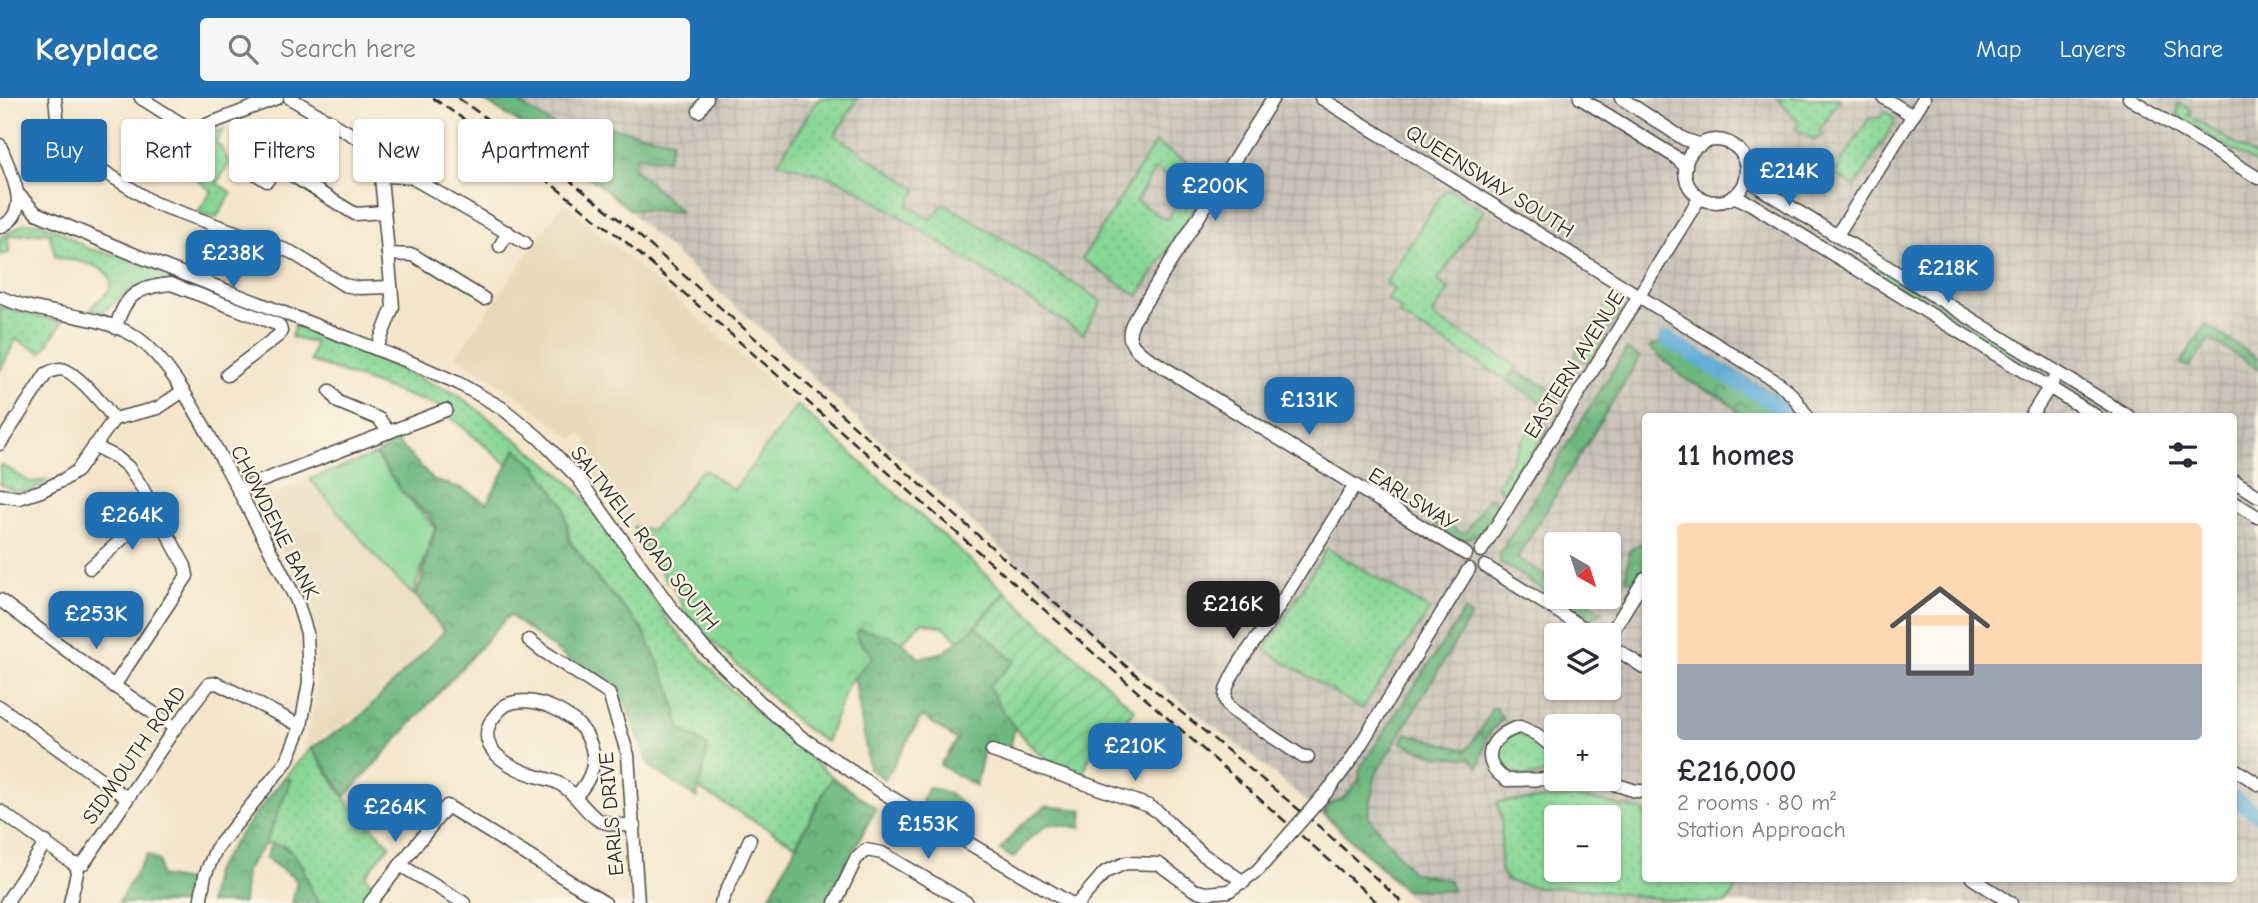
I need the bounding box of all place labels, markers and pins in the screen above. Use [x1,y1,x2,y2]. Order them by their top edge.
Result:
pin: £214K [1740,148,1838,208]
pin: £200K [1166,164,1264,223]
pin: £238K [184,230,282,290]
pin: £218K [1899,246,1997,305]
pin: £131K [1260,378,1358,437]
pin: £264K [83,492,181,552]
pin: £216K [1184,582,1282,641]
pin: £253K [47,592,145,651]
pin: £210K [1086,724,1184,783]
pin: £264K [346,784,444,844]
pin: £153K [879,802,977,861]

